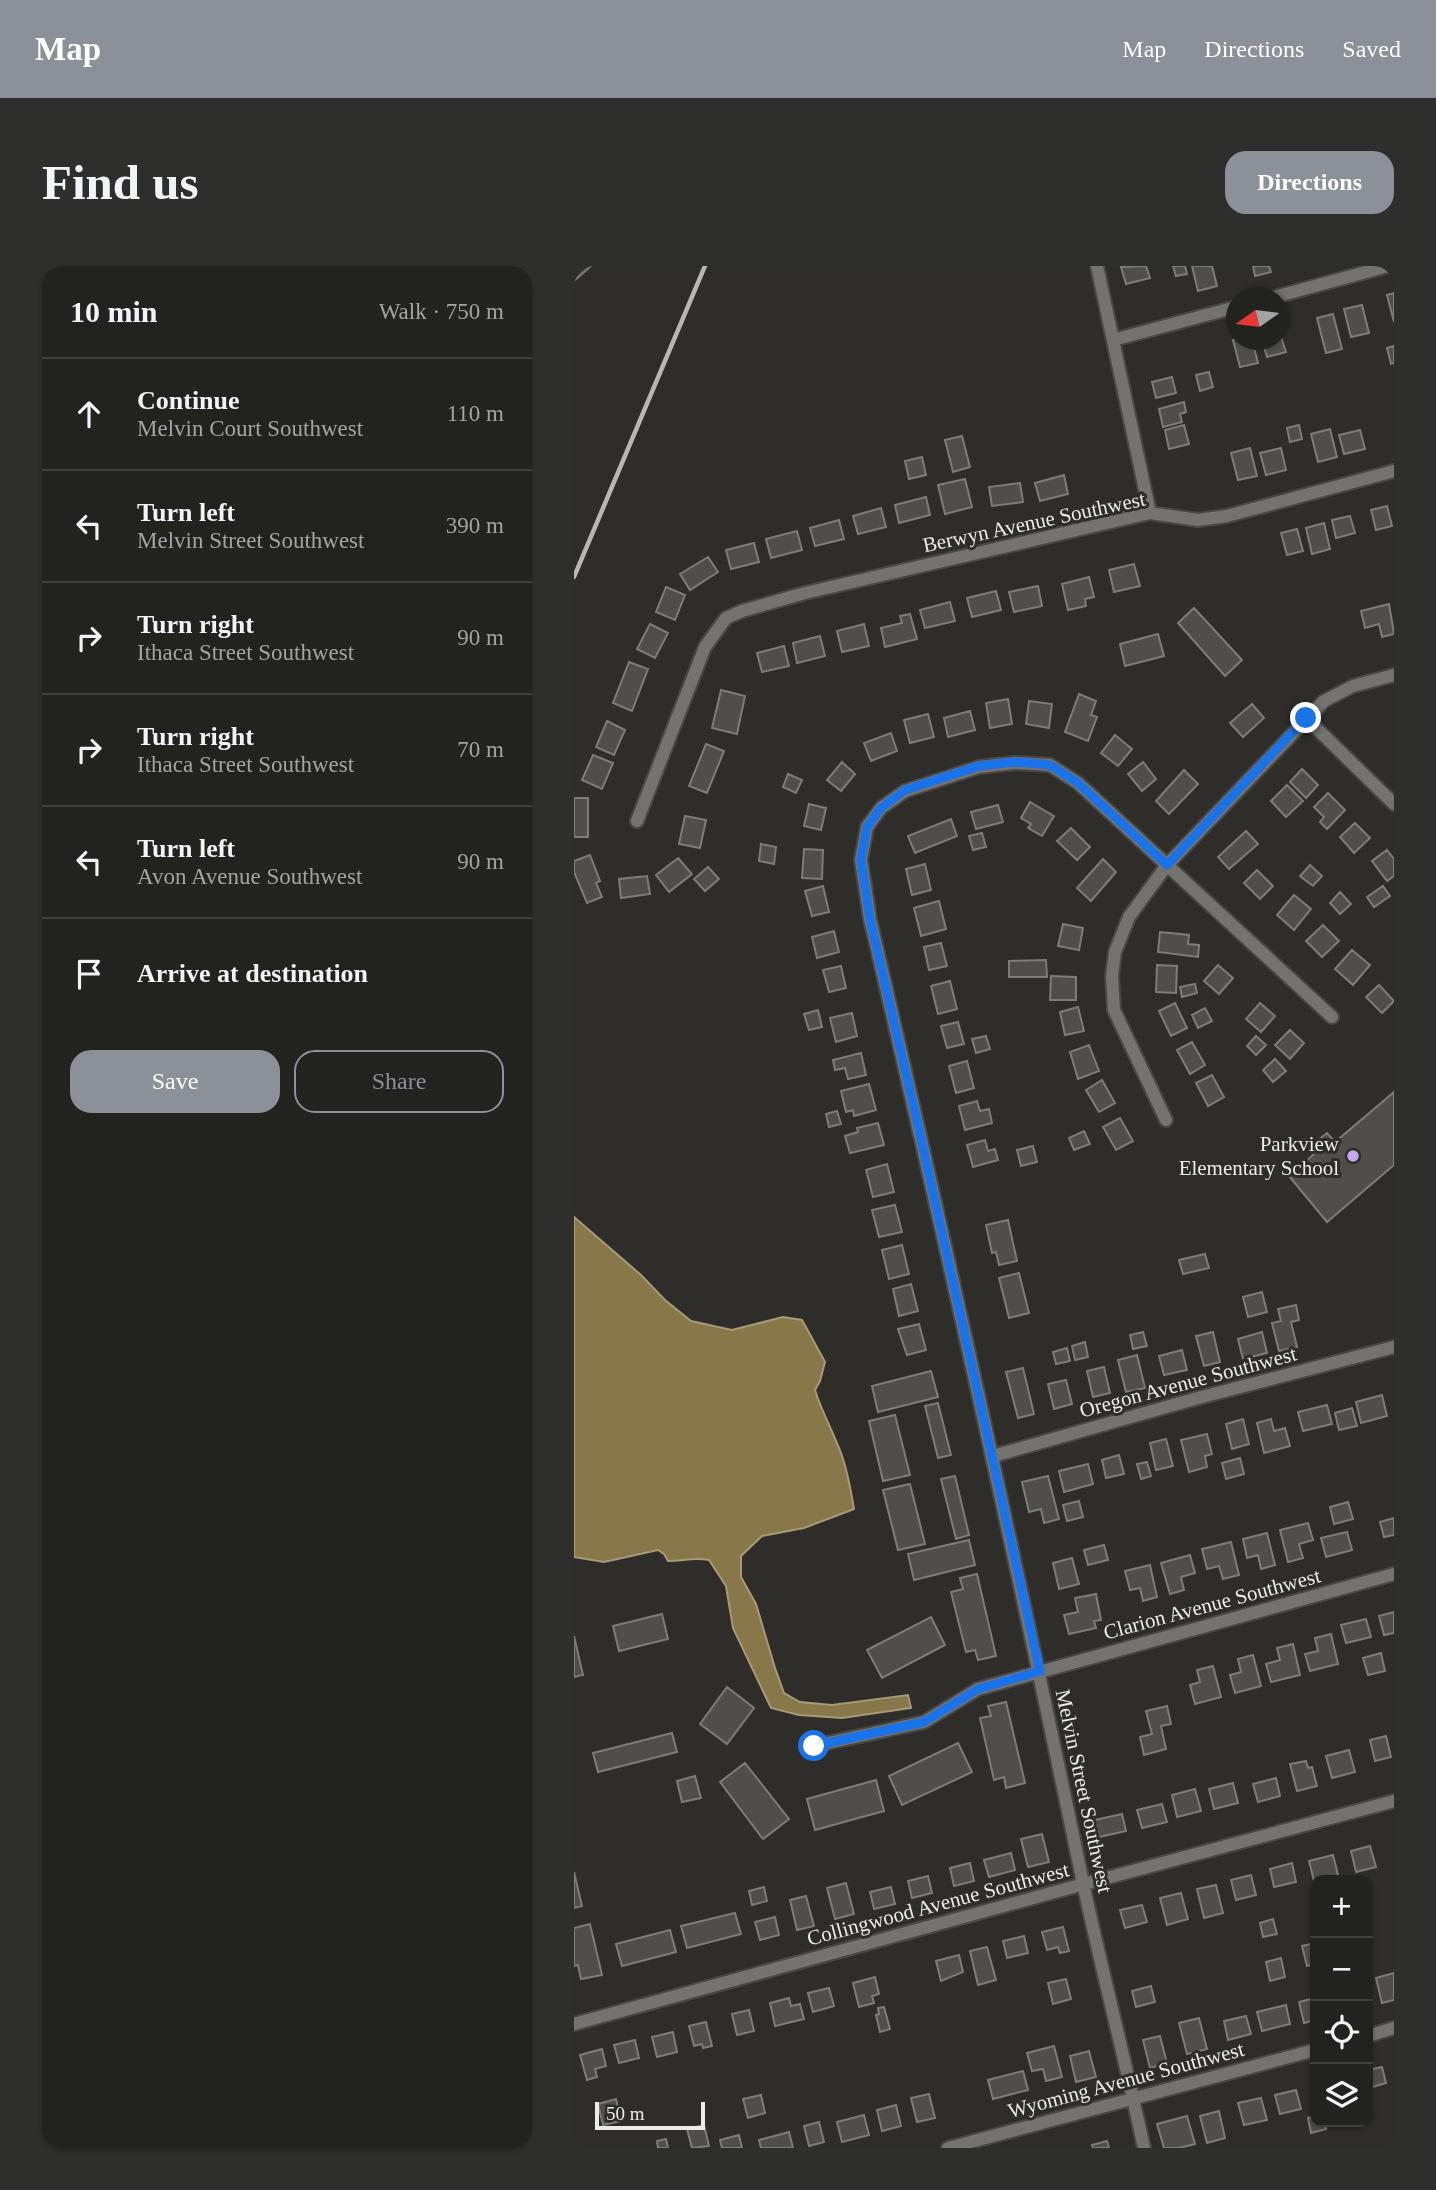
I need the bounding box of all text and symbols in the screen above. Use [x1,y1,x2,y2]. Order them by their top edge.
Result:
text: Map [35,31,101,67]
text: Map [1122,36,1166,62]
text: Directions [1204,36,1304,62]
text: Saved [1342,36,1401,62]
button: Directions [1225,151,1394,214]
text: Find us [42,155,199,210]
north arrow [1226,287,1289,350]
text: 10 min [70,295,158,328]
text: Walk · 750 m [379,299,504,324]
text: Continue [137,386,240,415]
icon: ahead [70,395,108,433]
text: 110 m [447,401,504,426]
text: Melvin Court Southwest [137,416,363,441]
street label: Berwyn Avenue Southwest [920,487,1148,557]
text: Turn left [137,498,235,527]
icon: left [70,507,108,545]
text: 390 m [446,513,504,538]
text: Melvin Street Southwest [137,528,364,553]
text: Turn right [137,610,254,639]
icon: right [70,619,108,657]
text: 90 m [457,625,504,650]
text: Ithaca Street Southwest [137,640,354,665]
route end [1290,702,1321,733]
text: Turn right [137,722,254,751]
icon: right [70,731,108,769]
text: 70 m [457,737,504,762]
text: Ithaca Street Southwest [137,752,354,777]
text: Turn left [137,834,235,863]
icon: left [70,843,108,881]
text: 90 m [457,849,504,874]
text: Avon Avenue Southwest [137,864,362,889]
icon: arrive [70,955,108,993]
text: Arrive at destination [137,959,368,988]
button: Save [70,1050,280,1113]
button: Share [294,1050,504,1113]
place label: Parkview Elementary School [1179,1132,1340,1180]
marker: Parkview Elementary School [1345,1148,1361,1164]
street label: Oregon Avenue Southwest [1077,1341,1299,1423]
street label: Clarion Avenue Southwest [1101,1563,1323,1645]
street label: Melvin Street Southwest [1051,1687,1117,1895]
route start [798,1730,829,1761]
street label: Collingwood Avenue Southwest [804,1857,1072,1951]
map controls [1310,1875,1373,2127]
button: + [1310,1875,1373,1938]
button: − [1310,1938,1373,2001]
button: locate [1310,2001,1373,2064]
street label: Wyoming Avenue Southwest [1005,2037,1247,2123]
button: layers [1310,2064,1373,2127]
scale bar [595,2099,705,2131]
text: 50 m [606,2103,645,2124]

